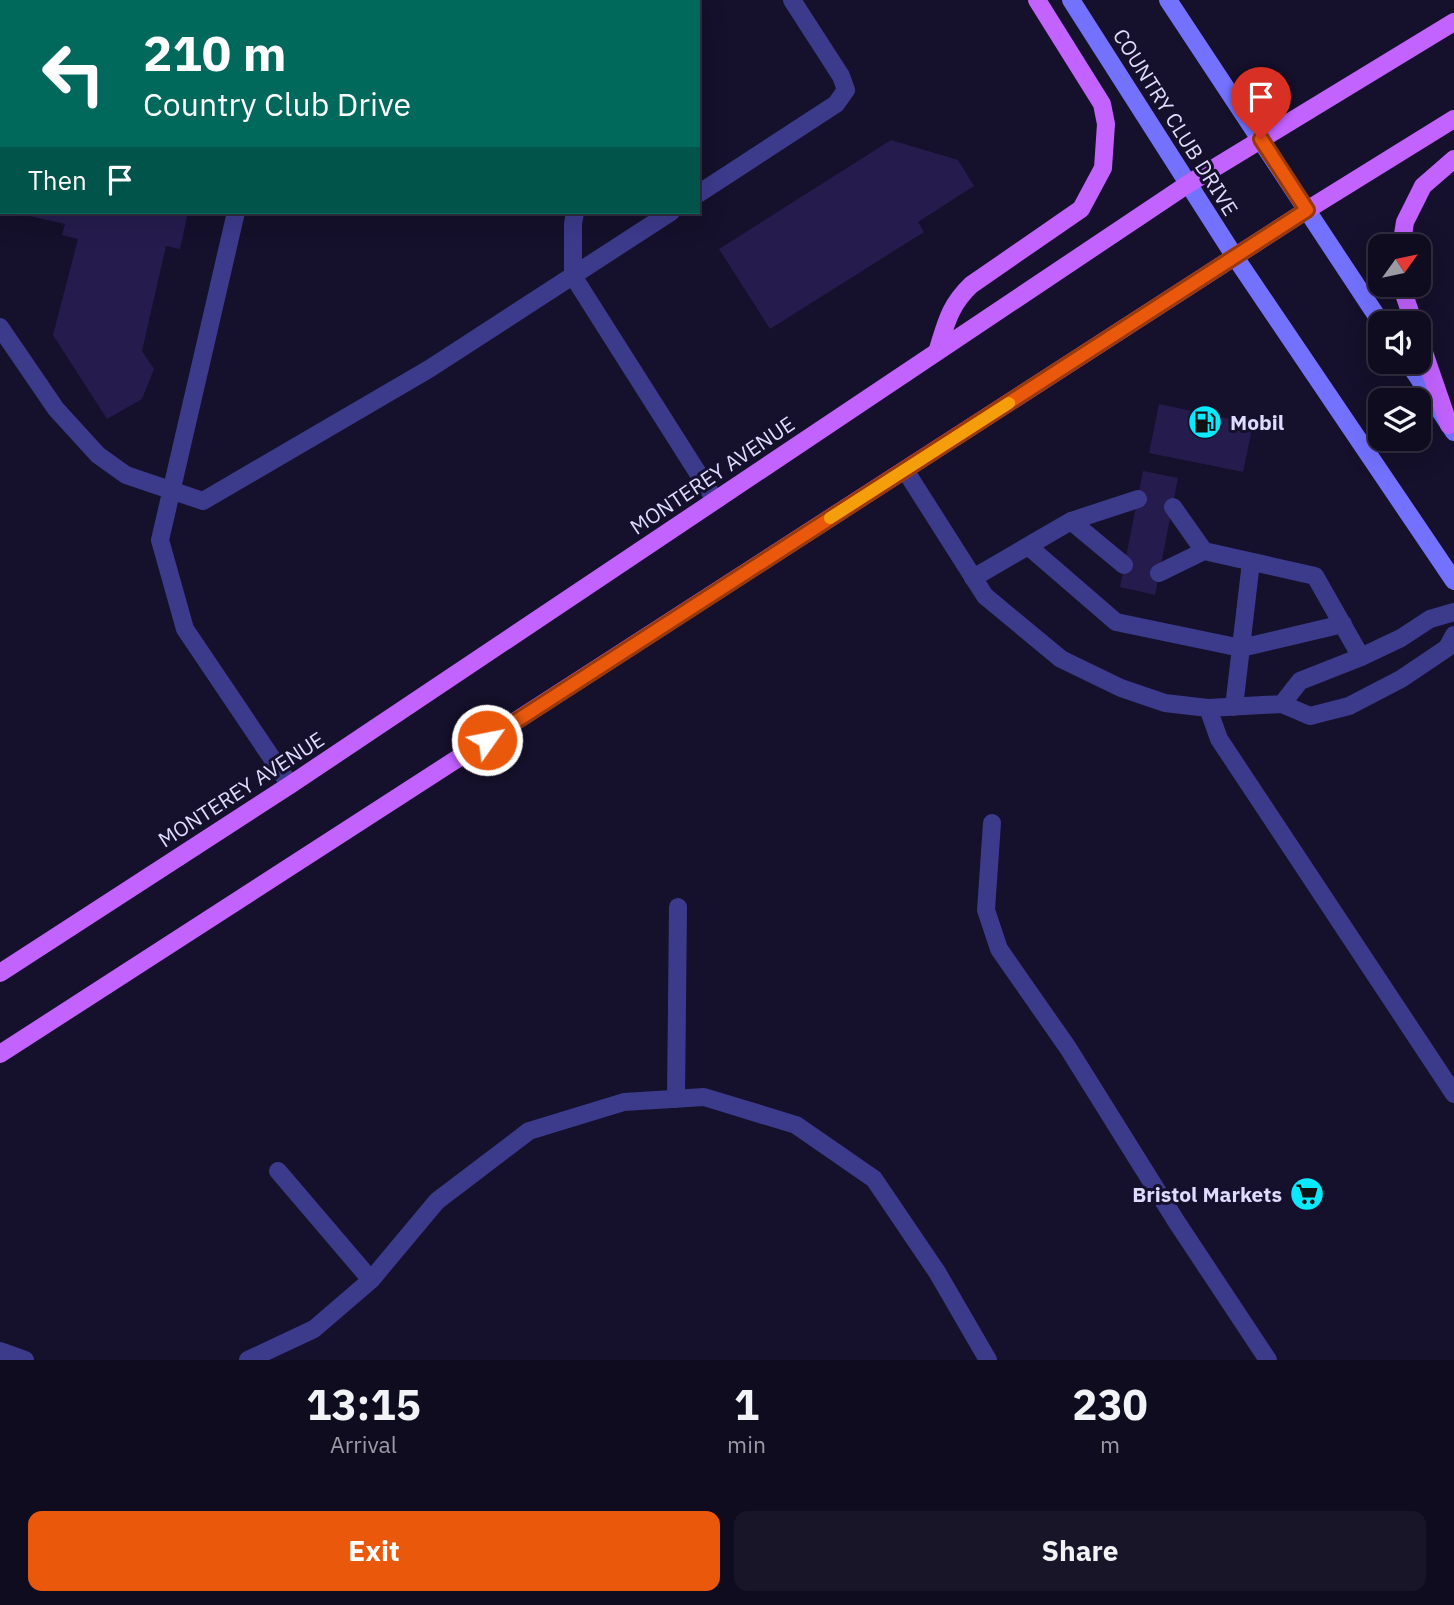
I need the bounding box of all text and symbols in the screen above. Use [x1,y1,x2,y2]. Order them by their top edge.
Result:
text: 210 m [143,21,287,84]
street label: COUNTRY CLUB DRIVE [1107,23,1245,221]
icon: left [28,28,119,119]
pin [1231,67,1291,139]
icon: arrive [1242,78,1280,116]
text: Country Club Drive [143,83,411,125]
icon: arrive [101,161,139,199]
text: Then [28,163,87,197]
north arrow [1368,234,1432,298]
map controls [1368,234,1431,451]
button: sound [1368,311,1431,374]
button: layers [1368,388,1431,451]
fuel station icon: Mobil [1186,403,1224,441]
place label: Mobil [1230,408,1284,436]
street label: MONTEREY AVENUE [624,410,800,540]
position arrow [450,703,524,777]
street label: MONTEREY AVENUE [153,725,329,853]
supermarket icon: Bristol Markets [1288,1175,1326,1213]
place label: Bristol Markets [1132,1180,1282,1208]
text: 13:15 [306,1377,421,1432]
text: 1 [734,1377,759,1432]
text: 230 [1072,1377,1148,1432]
text: Arrival [330,1429,397,1459]
text: min [727,1429,766,1459]
text: m [1100,1429,1120,1459]
button: Exit [28,1511,720,1591]
button: Share [734,1511,1426,1591]

